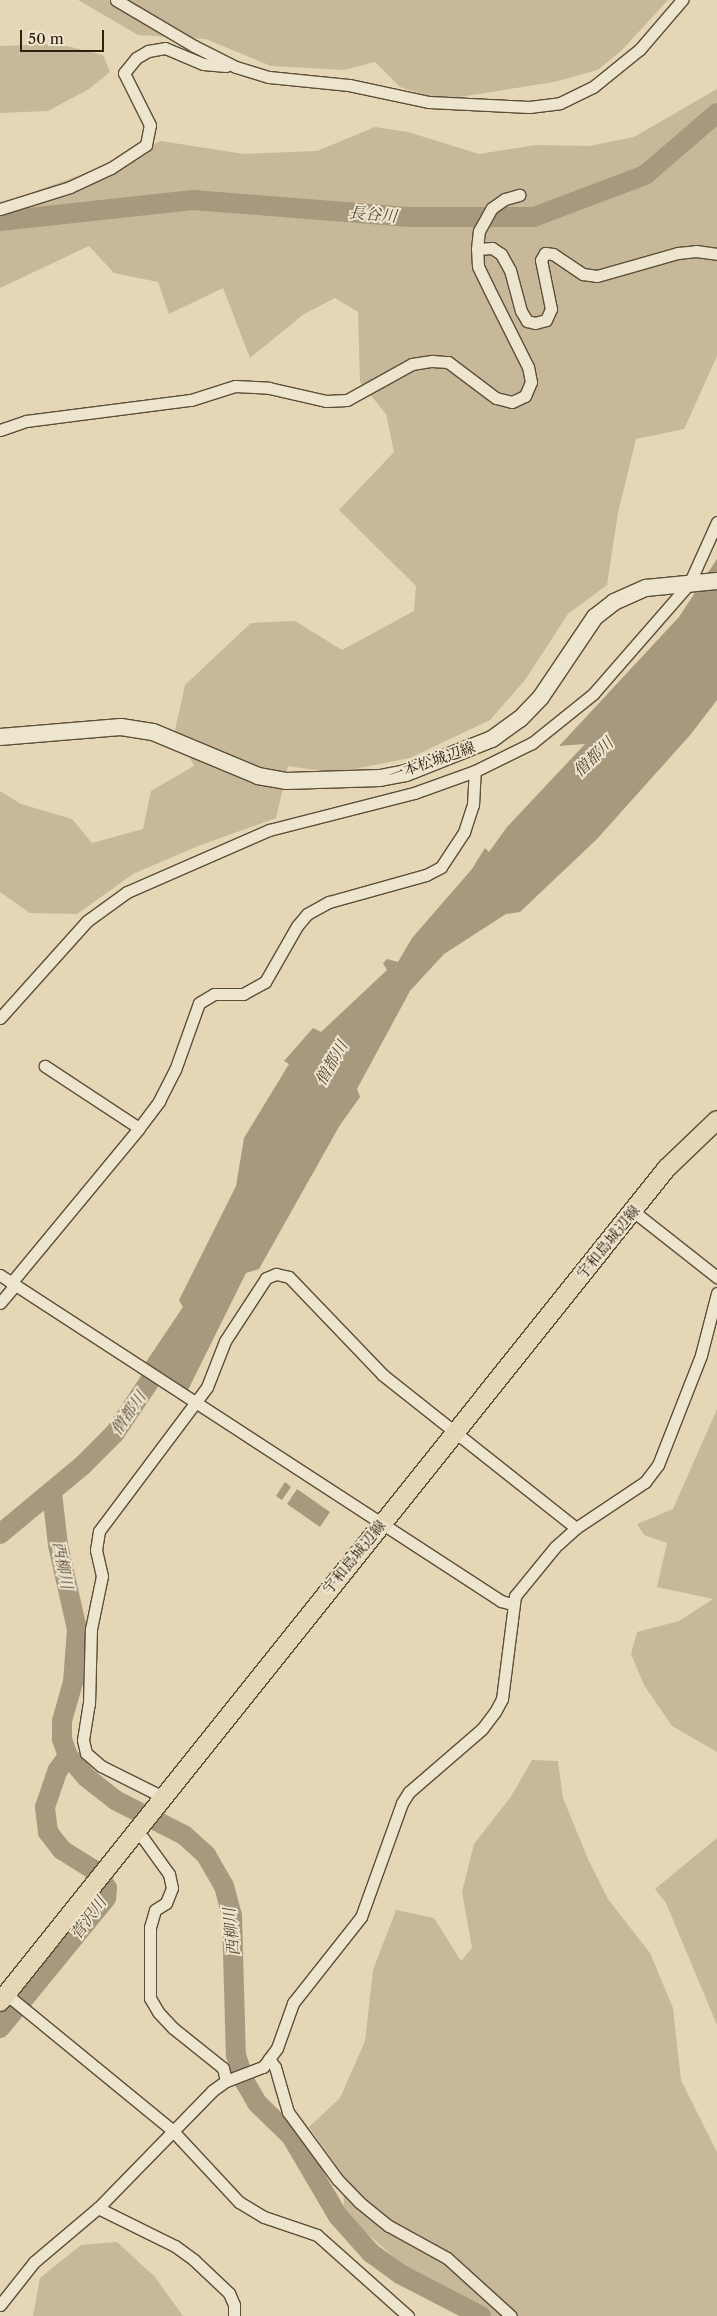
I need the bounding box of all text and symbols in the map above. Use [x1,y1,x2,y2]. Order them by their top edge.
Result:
scale bar [22,20,106,52]
text: 50 m [28,29,64,48]
water label: 長谷川 [348,202,398,226]
water label: 僧都川 [569,733,617,781]
street label: 一本松城辺線 [387,738,477,784]
water label: 僧都川 [311,1037,351,1089]
street label: 宇和島城辺線 [573,1201,643,1283]
water label: 僧都川 [106,1388,150,1438]
street label: 宇和島城辺線 [319,1516,389,1598]
water label: 西柳川 [49,1540,77,1590]
water label: 菅沢川 [66,1893,110,1943]
water label: 西柳川 [219,1907,243,1957]

